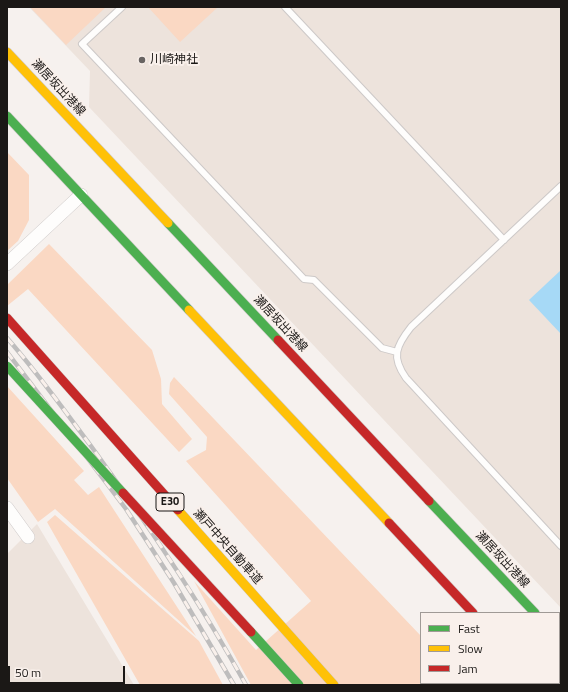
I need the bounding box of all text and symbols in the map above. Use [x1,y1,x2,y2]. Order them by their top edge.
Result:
place label: 川崎神社 [150,53,198,67]
marker: 川崎神社 [137,55,147,65]
street label: 瀬居坂出港線 [28,57,88,119]
street label: 瀬居坂出港線 [250,293,310,355]
road number: E30 [156,493,184,511]
street label: 瀬戸中央自動車道 [190,507,264,587]
street label: 瀬居坂出港線 [472,529,532,591]
legend [420,612,560,684]
text: Fast [458,619,480,638]
text: Slow [458,639,483,658]
scale bar [10,658,127,684]
text: Jam [458,659,478,678]
text: 50 m [15,663,41,682]

